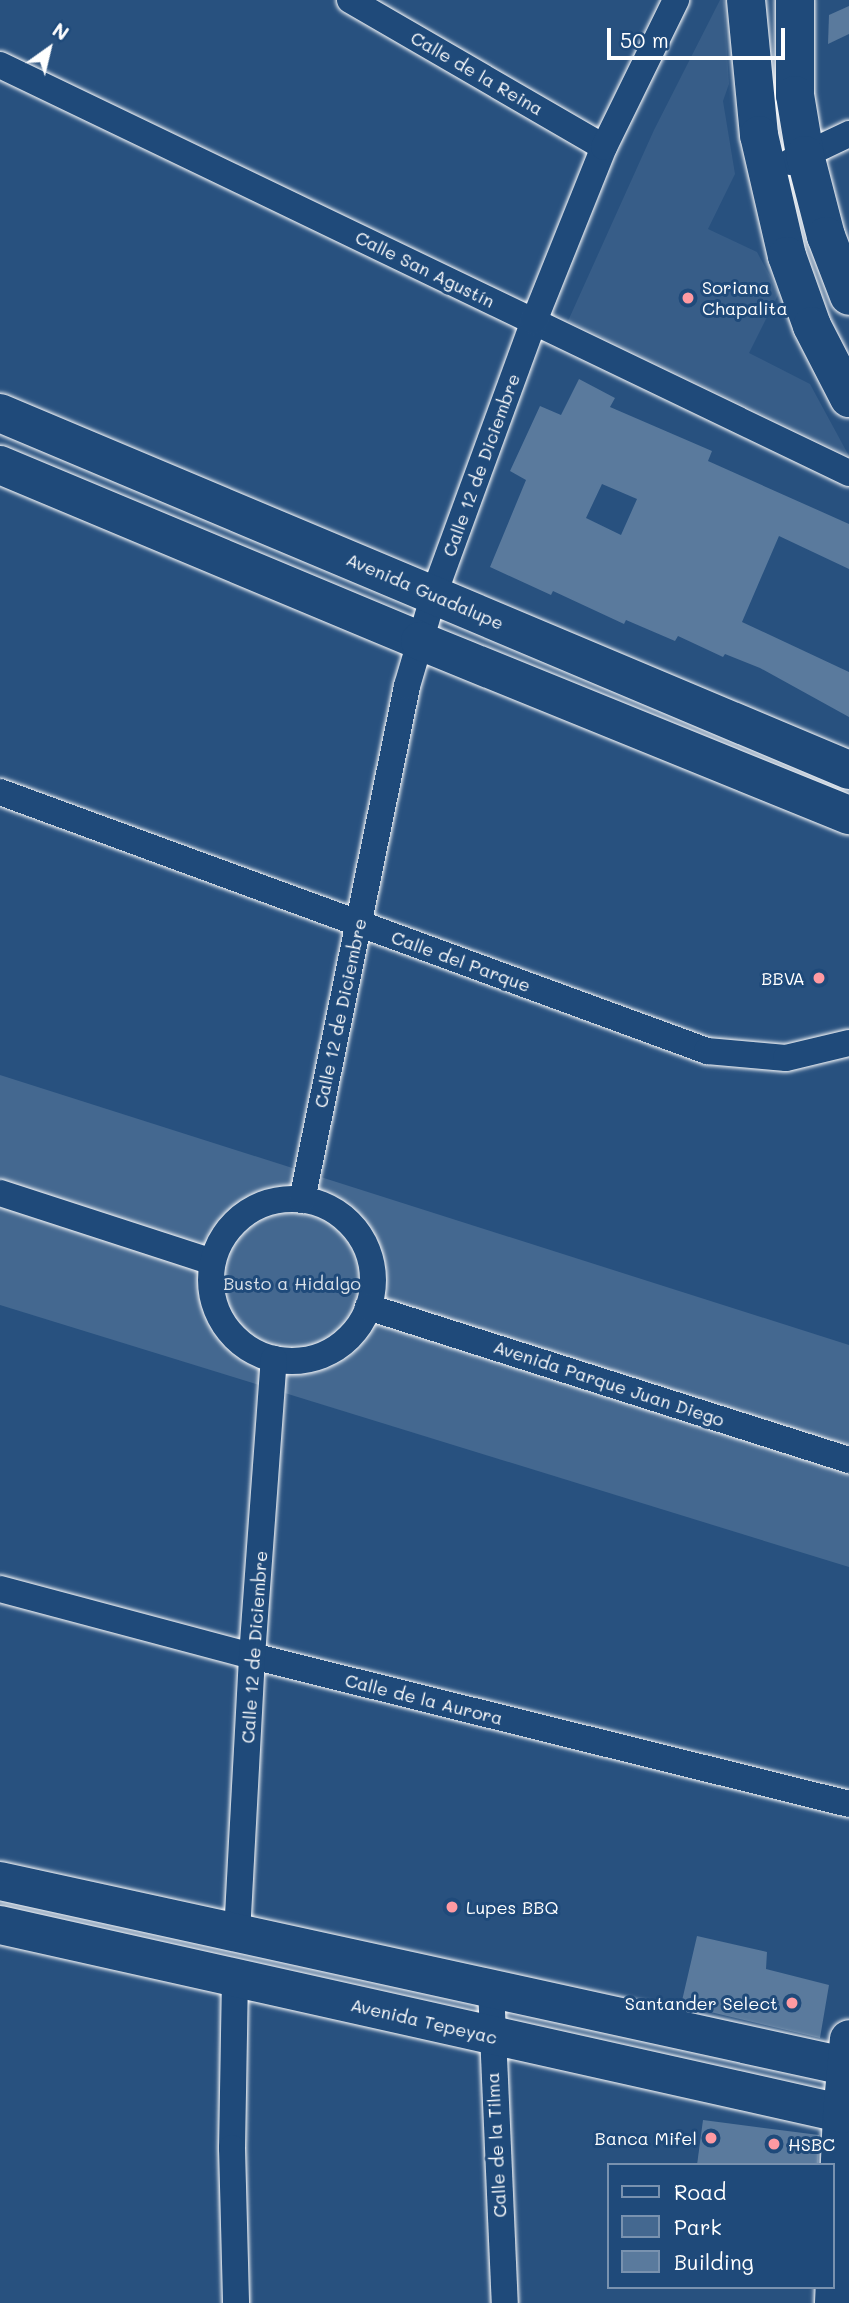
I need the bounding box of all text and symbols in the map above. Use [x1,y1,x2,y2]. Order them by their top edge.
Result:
north arrow [14,14,84,84]
scale bar [611,14,790,58]
text: N [48,17,74,46]
street label: Calle de la Reina [407,26,547,120]
text: 50 m [620,26,669,53]
street label: Calle San Agustín [352,226,498,312]
place label: Soriana Chapalita [702,277,788,320]
marker: Soriana Chapalita [680,290,696,306]
street label: Calle 12 de Diciembre [438,371,524,559]
street label: Avenida Guadalupe [343,548,507,634]
street label: Calle 12 de Diciembre [309,916,371,1110]
street label: Calle del Parque [388,926,534,996]
place label: BBVA [761,967,805,989]
marker: BBVA [811,970,827,986]
park label: Busto a Hidalgo [223,1272,361,1294]
street label: Avenida Parque Juan Diego [491,1335,727,1431]
street label: Calle 12 de Diciembre [236,1550,272,1744]
street label: Calle de la Aurora [343,1669,505,1729]
place label: Lupes BBQ [466,1896,558,1918]
marker: Lupes BBQ [444,1899,460,1915]
place label: Santander Select [625,1992,778,2014]
street label: Avenida Tepeyac [349,1994,499,2048]
marker: Santander Select [784,1995,800,2011]
street label: Calle de la Tilma [481,2072,511,2218]
place label: Banca Mifel [595,2127,697,2149]
marker: Banca Mifel [703,2130,719,2146]
place label: HSBC [788,2133,835,2155]
marker: HSBC [766,2136,782,2152]
legend [608,2163,835,2289]
text: Road [674,2178,726,2205]
text: Park [674,2213,722,2240]
text: Building [674,2248,754,2275]

